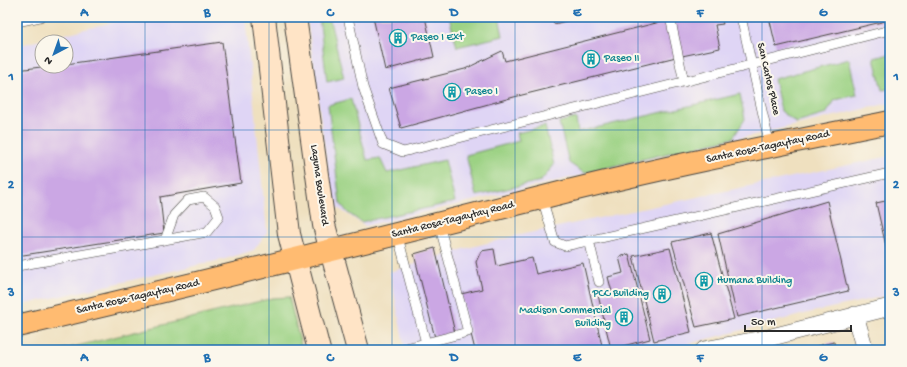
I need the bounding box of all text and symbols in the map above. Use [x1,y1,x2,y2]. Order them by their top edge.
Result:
text: A [79,6,89,21]
text: B [203,6,212,21]
text: C [325,6,335,21]
text: D [449,6,459,21]
text: E [573,6,582,21]
text: F [696,6,705,21]
text: G [819,6,828,21]
building icon: Paseo I Ext [388,28,408,48]
place label: Paseo I Ext [410,32,465,44]
north arrow [34,34,74,74]
street label: San Carlos Place [754,42,782,117]
building icon: Paseo II [581,49,601,69]
text: N [42,53,55,67]
place label: Paseo II [603,53,640,65]
text: 1 [7,70,14,85]
text: 1 [892,70,899,85]
building icon: Paseo I [442,82,462,102]
place label: Paseo I [464,86,498,98]
street label: Santa Rosa-Tagaytay Road [705,128,832,166]
street label: Laguna Boulevard [307,144,331,228]
text: 2 [8,178,15,193]
text: 2 [893,178,900,193]
street label: Santa Rosa-Tagaytay Road [391,199,517,241]
building icon: Humana Building [694,271,714,291]
place label: Humana Building [717,275,792,287]
street label: Santa Rosa-Tagaytay Road [76,277,202,317]
building icon: PCC Building [652,284,672,304]
text: 3 [7,286,15,301]
text: 3 [892,286,900,301]
place label: PCC Building [591,288,649,300]
place label: Madison Commercial Building [519,305,612,330]
building icon: Madison Commercial Building [614,307,634,327]
scale bar [745,307,851,333]
text: 50 m [751,316,776,330]
text: A [79,351,89,366]
text: B [203,351,212,366]
text: C [325,351,335,366]
text: D [449,351,459,366]
text: E [573,351,582,366]
text: F [696,351,705,366]
text: G [819,351,828,366]

